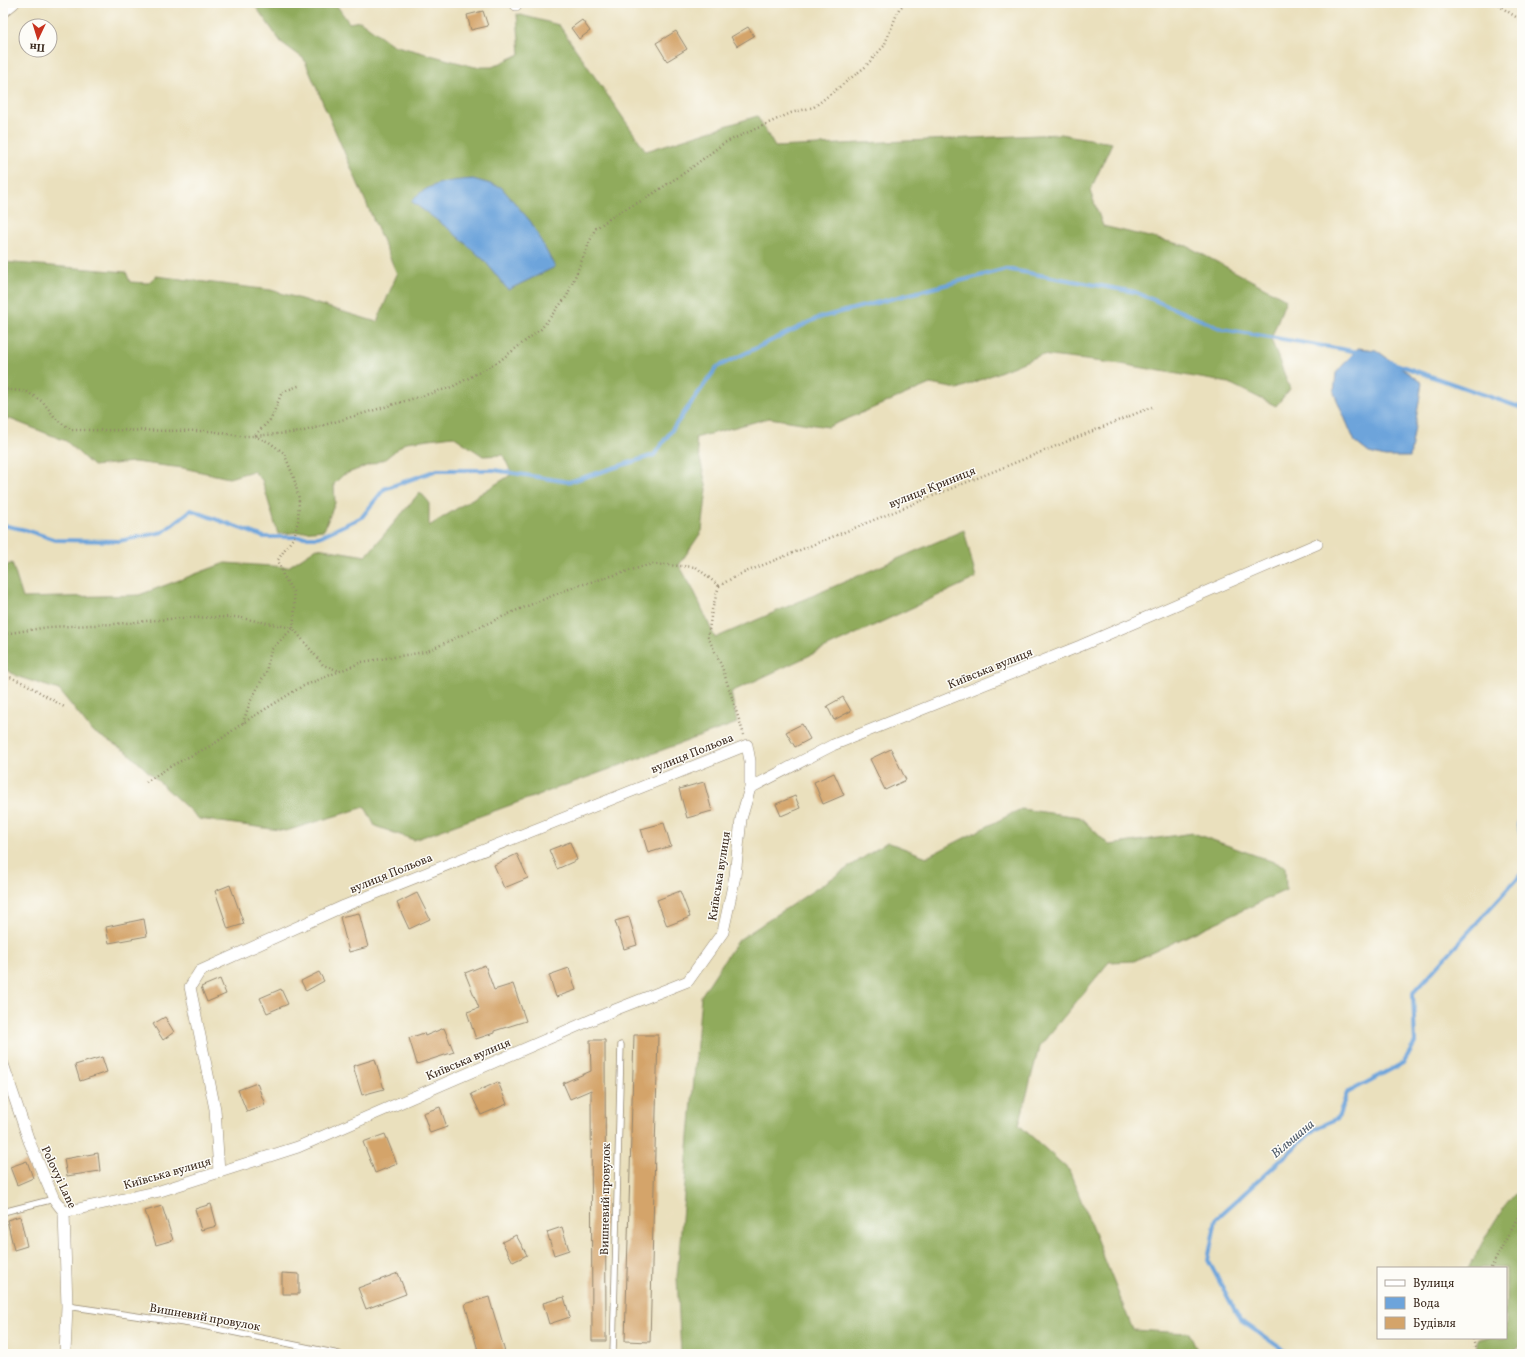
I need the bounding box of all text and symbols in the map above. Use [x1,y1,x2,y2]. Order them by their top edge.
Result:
north arrow [18,18,58,58]
text: Пн [29,38,46,55]
street label: вулиця Криниця [887,463,978,513]
street label: Київська вулиця [945,645,1035,693]
street label: вулиця Польова [649,730,736,778]
street label: Київська вулиця [705,830,735,922]
street label: вулиця Польова [348,850,435,898]
street label: Київська вулиця [424,1035,513,1085]
water label: Вільшана [1268,1116,1319,1163]
street label: Вишневий провулок [597,1142,615,1255]
street label: Polovyi Lane [37,1144,80,1212]
street label: Київська вулиця [122,1154,213,1194]
legend [1377,1267,1507,1339]
text: Вулиця [1413,1276,1454,1292]
text: Вода [1413,1296,1440,1312]
street label: Вишневий провулок [148,1300,262,1336]
text: Будівля [1413,1316,1456,1332]

